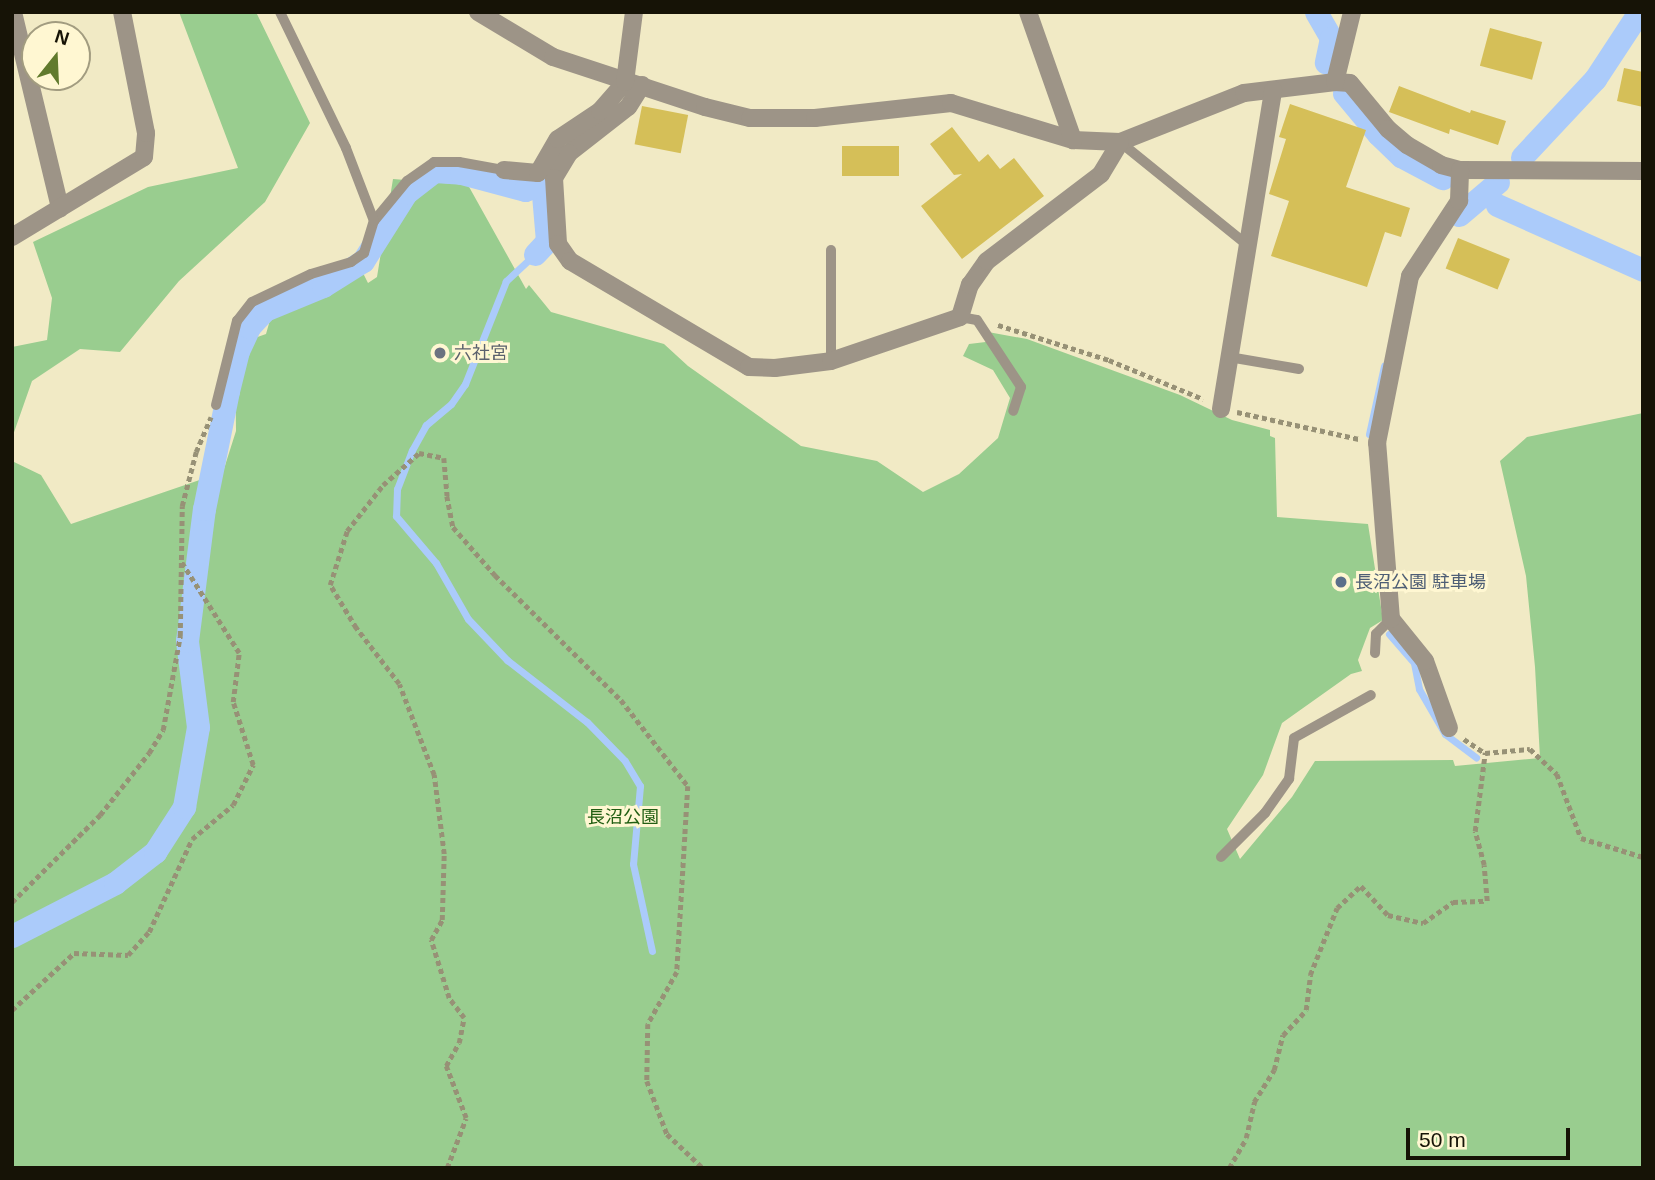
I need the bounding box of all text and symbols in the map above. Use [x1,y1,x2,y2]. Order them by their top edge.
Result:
north arrow [21,21,91,91]
text: N [52,25,72,50]
place label: 六社宮 [454,342,508,364]
marker: 六社宮 [432,345,448,361]
place label: 長沼公園 駐車場 [1355,571,1486,593]
marker: 長沼公園 駐車場 [1333,574,1349,590]
park label: 長沼公園 [587,806,659,828]
scale bar [1410,1114,1574,1158]
text: 50 m [1419,1128,1466,1151]

